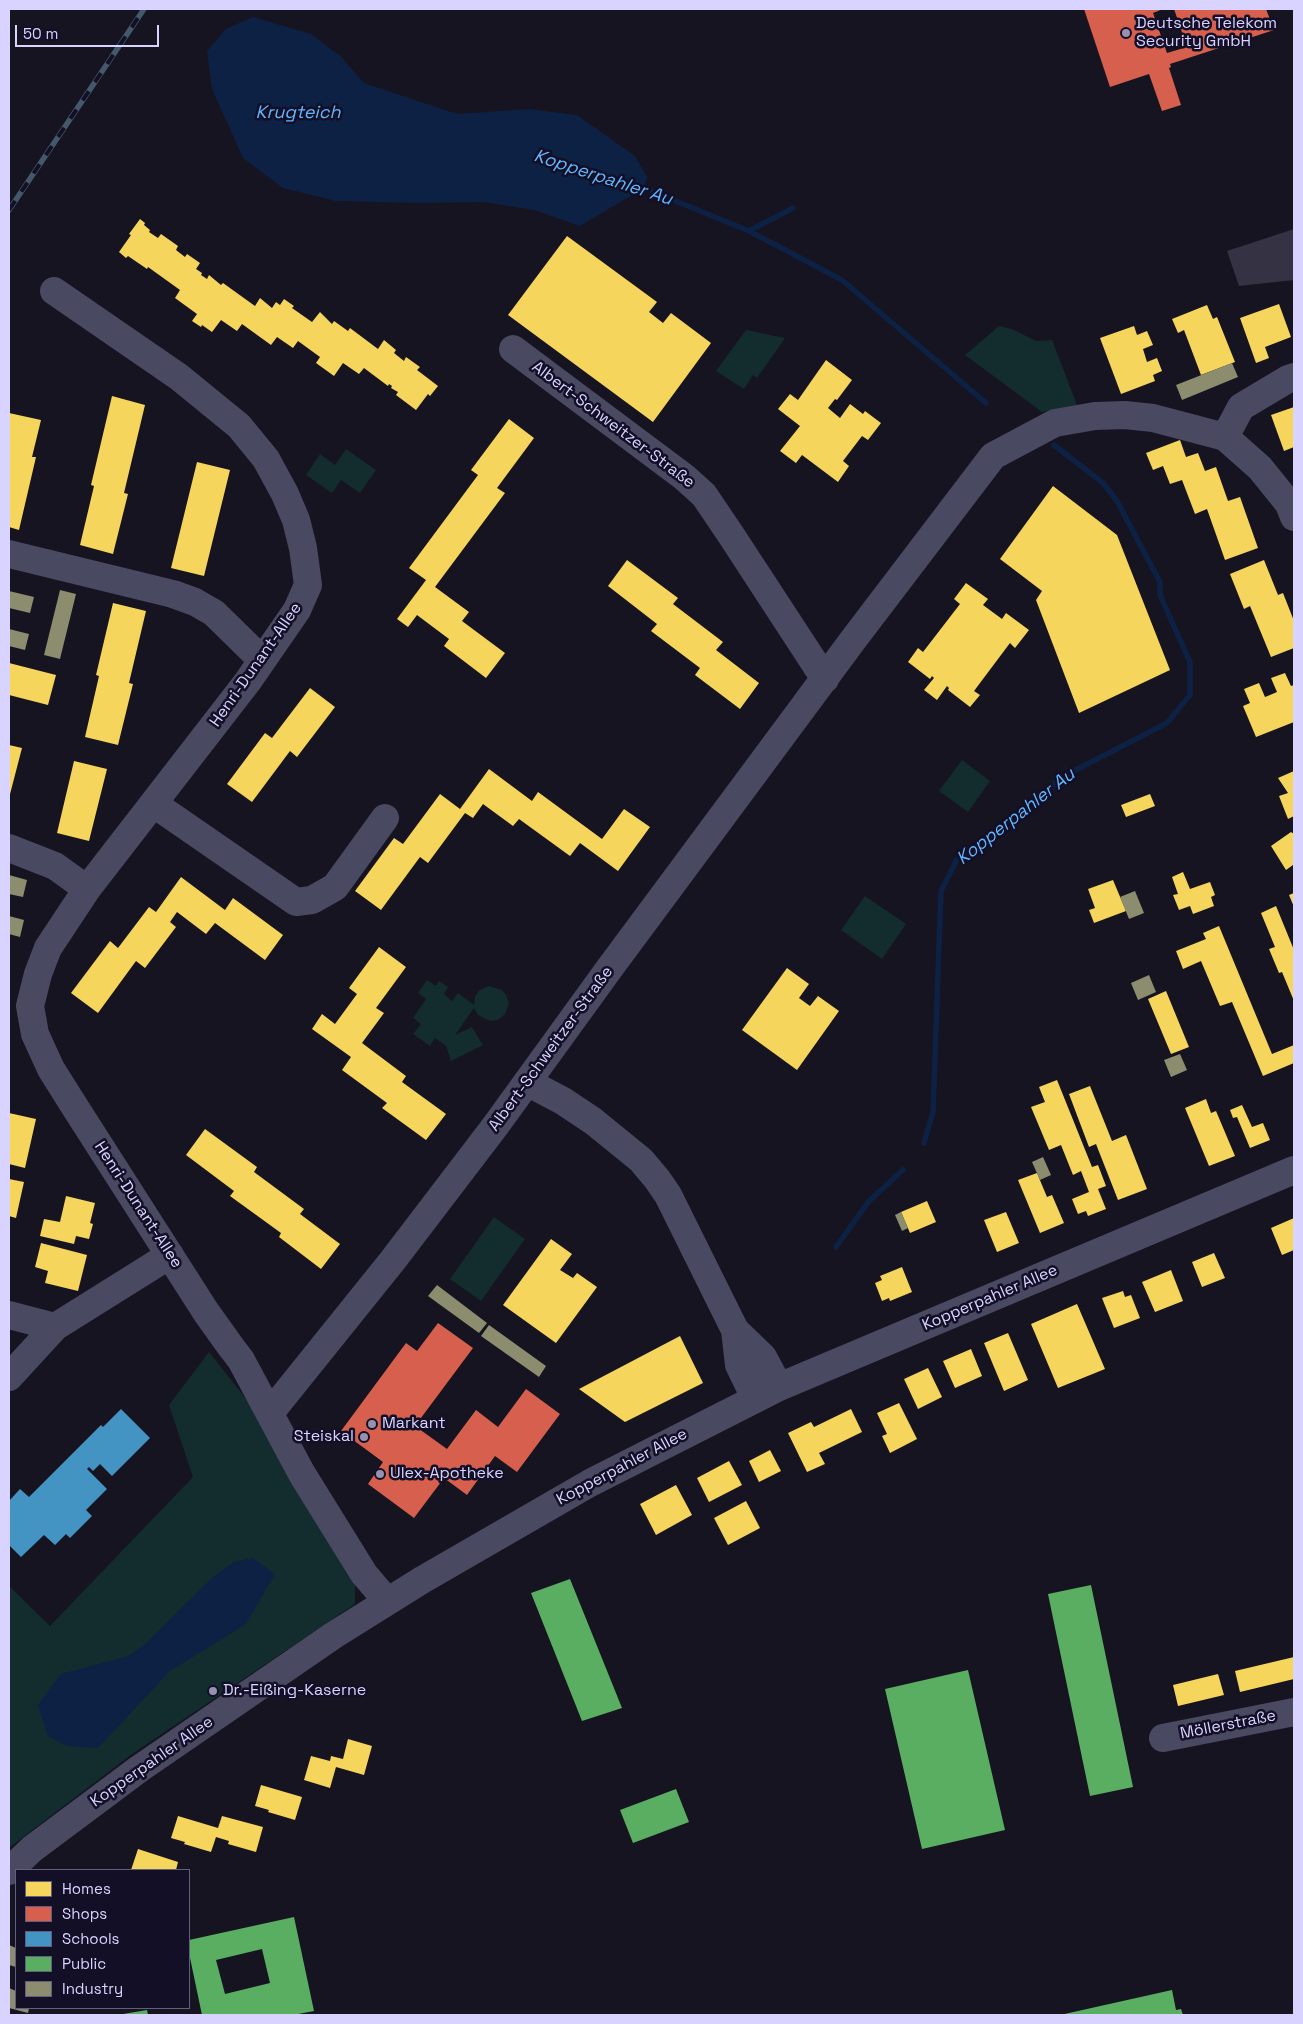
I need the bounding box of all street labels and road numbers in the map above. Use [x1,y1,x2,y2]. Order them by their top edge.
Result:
street label: Albert-Schweitzer-Straße [528,358,698,492]
street label: Henri-Dunant-Allee [206,599,306,731]
street label: Albert-Schweitzer-Straße [485,963,617,1135]
street label: Henri-Dunant-Allee [90,1138,186,1272]
street label: Kopperpahler Allee [919,1261,1061,1335]
street label: Kopperpahler Allee [553,1424,691,1510]
street label: Möllerstraße [1179,1706,1277,1744]
street label: Kopperpahler Allee [87,1713,217,1811]

